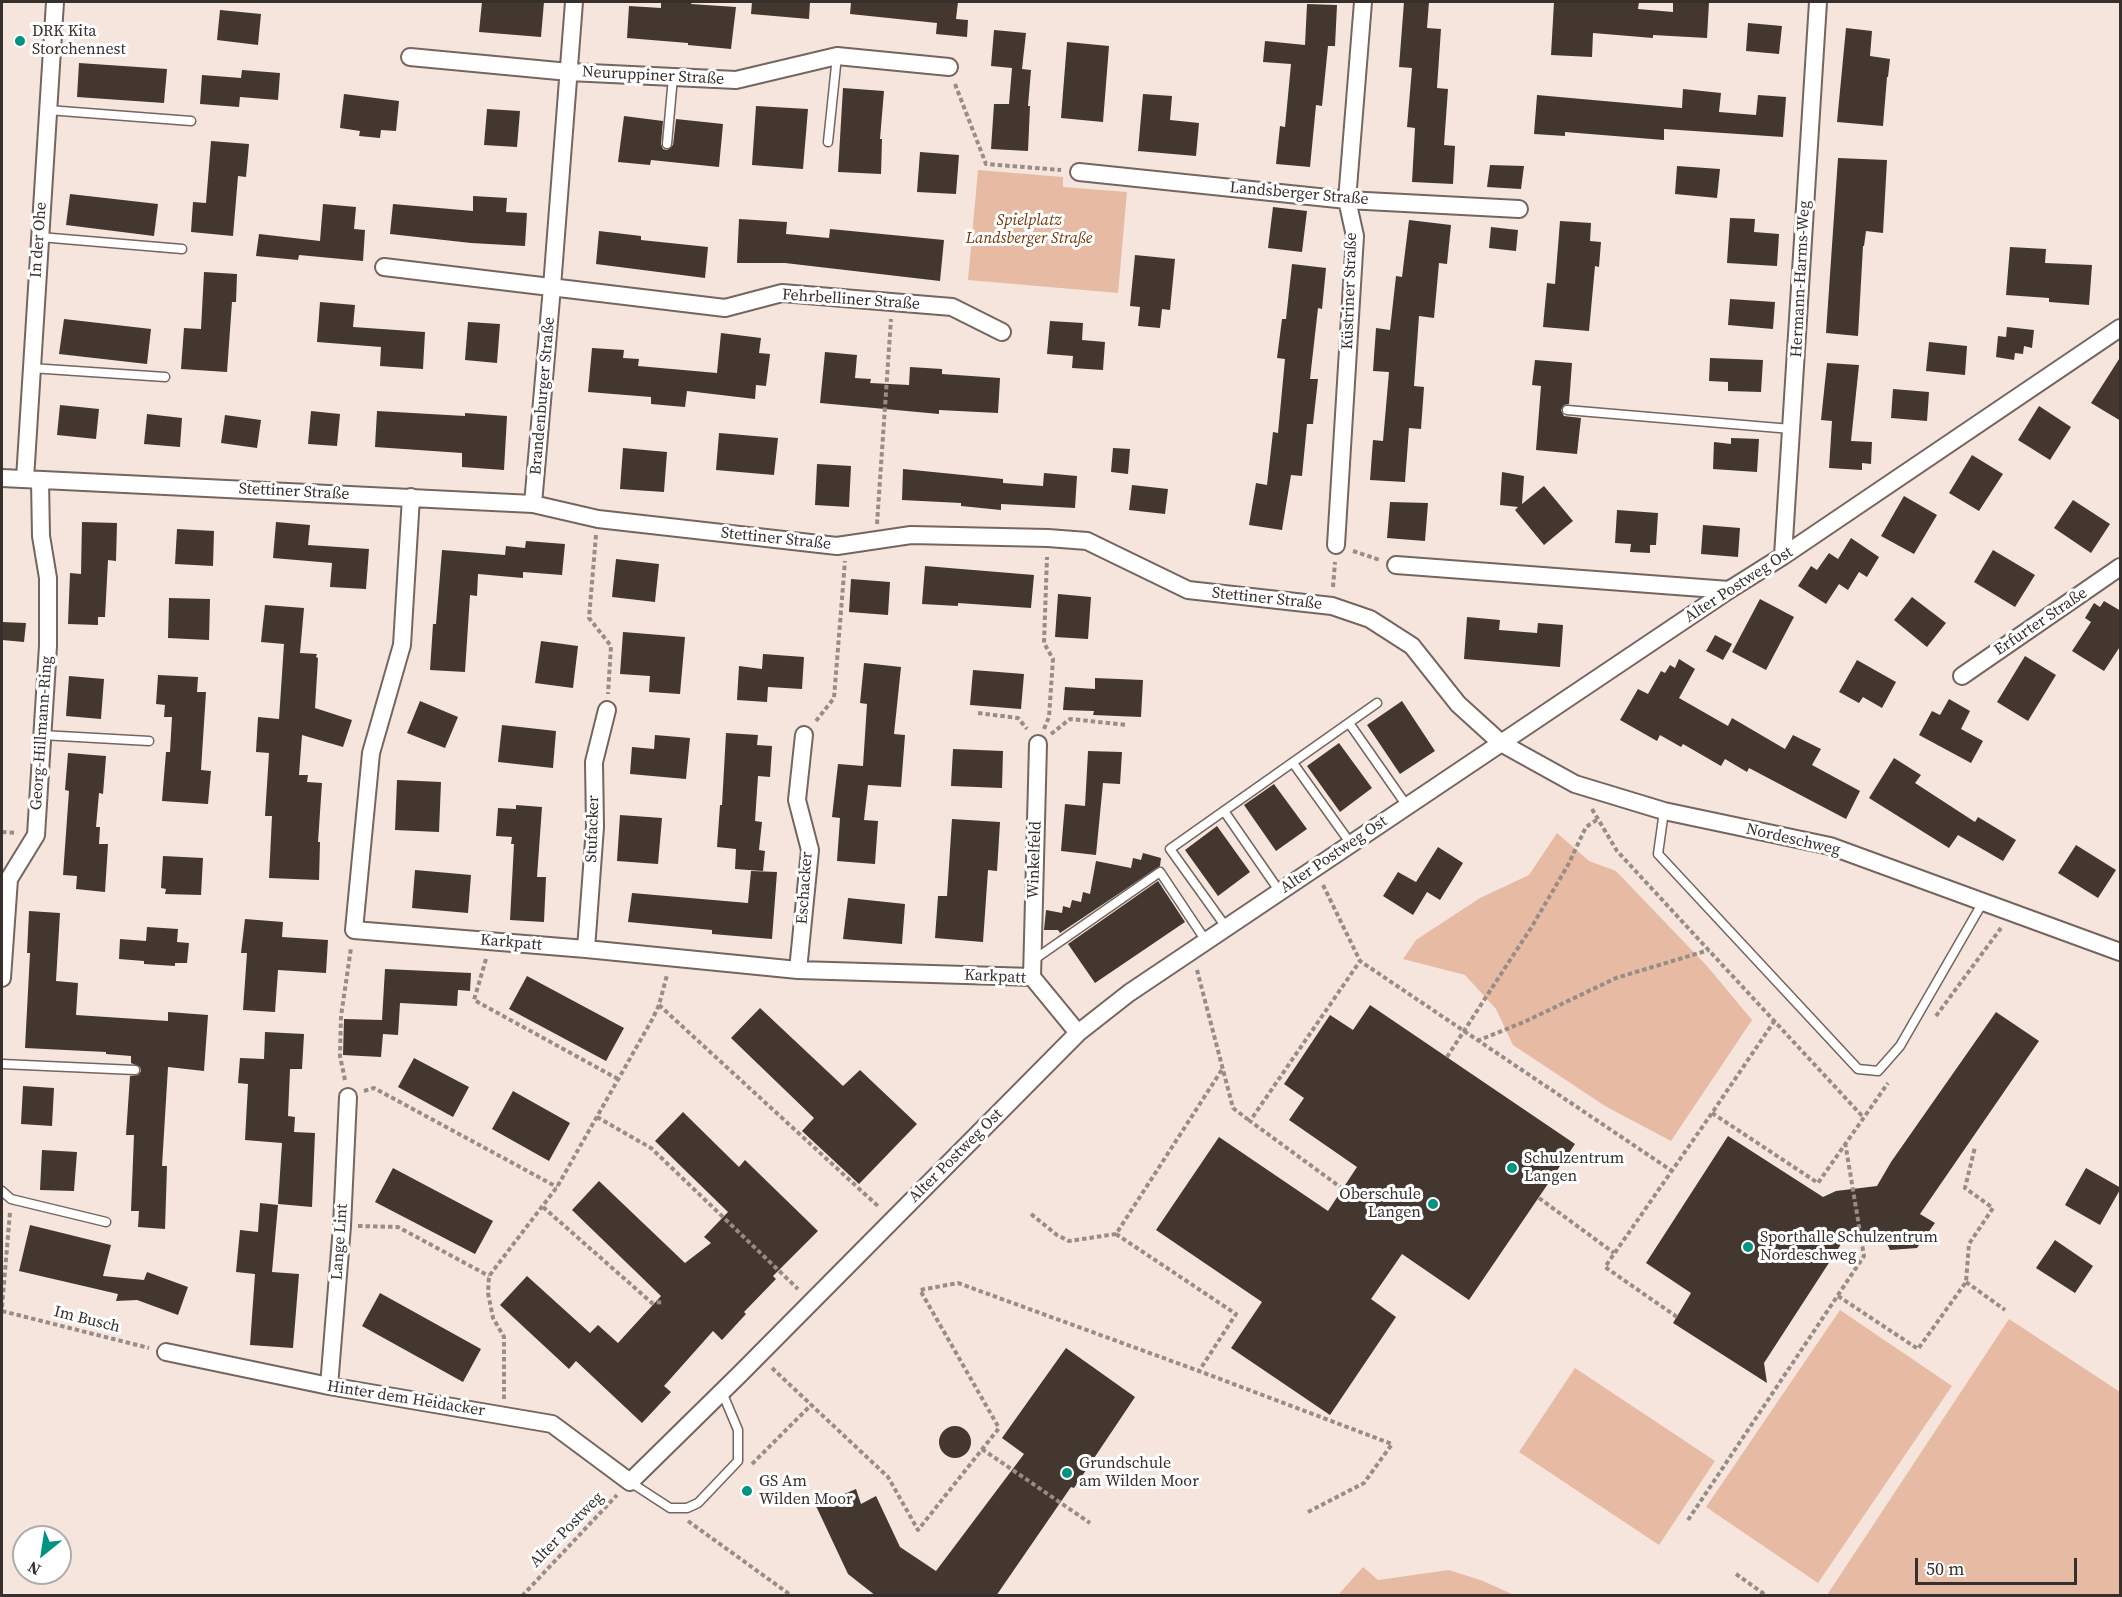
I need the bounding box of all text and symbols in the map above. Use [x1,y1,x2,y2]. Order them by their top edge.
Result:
place label: DRK Kita Storchennest [32,22,126,60]
marker: DRK Kita Storchennest [13,34,27,48]
street label: Neuruppiner Straße [581,63,725,89]
street label: Landsberger Straße [1229,178,1369,210]
street label: Hermann-Harms-Weg [1787,200,1815,358]
street label: In der Ohe [27,201,51,279]
park label: Spielplatz Landsberger Straße [966,211,1092,249]
street label: Küstriner Straße [1338,232,1362,350]
street label: Fehrbelliner Straße [781,286,921,314]
street label: Brandenburger Straße [527,316,559,476]
street label: Stettiner Straße [238,480,350,504]
street label: Stettiner Straße [720,524,832,554]
street label: Alter Postweg Ost [1681,543,1797,627]
street label: Stettiner Straße [1211,584,1323,614]
street label: Erfurter Straße [1991,584,2091,660]
street label: Georg-Hillmann-Ring [27,655,57,811]
street label: Stufacker [582,795,604,863]
street label: Alter Postweg Ost [1277,812,1391,898]
street label: Nordeschweg [1744,820,1842,860]
street label: Winkelfeld [1024,821,1046,899]
street label: Eschacker [793,851,817,925]
street label: Karkpatt [479,931,543,955]
street label: Karkpatt [964,966,1026,988]
street label: Alter Postweg Ost [905,1105,1007,1207]
place label: Schulzentrum Langen [1524,1149,1624,1187]
marker: Schulzentrum Langen [1505,1161,1519,1175]
place label: Oberschule Langen [1339,1185,1421,1223]
marker: Oberschule Langen [1426,1197,1440,1211]
street label: Lange Lint [328,1203,352,1281]
place label: Sporthalle Schulzentrum Nordeschweg [1760,1228,1938,1266]
marker: Sporthalle Schulzentrum Nordeschweg [1741,1240,1755,1254]
street label: Im Busch [52,1303,122,1337]
street label: Hinter dem Heidacker [326,1377,486,1421]
place label: Grundschule am Wilden Moor [1079,1454,1199,1492]
marker: Grundschule am Wilden Moor [1060,1466,1074,1480]
place label: GS Am Wilden Moor [759,1472,853,1510]
marker: GS Am Wilden Moor [740,1484,754,1498]
street label: Alter Postweg [526,1488,608,1572]
north arrow [12,1525,72,1585]
scale bar [1918,1546,2080,1584]
text: N [23,1556,45,1581]
text: 50 m [1926,1556,1964,1581]

